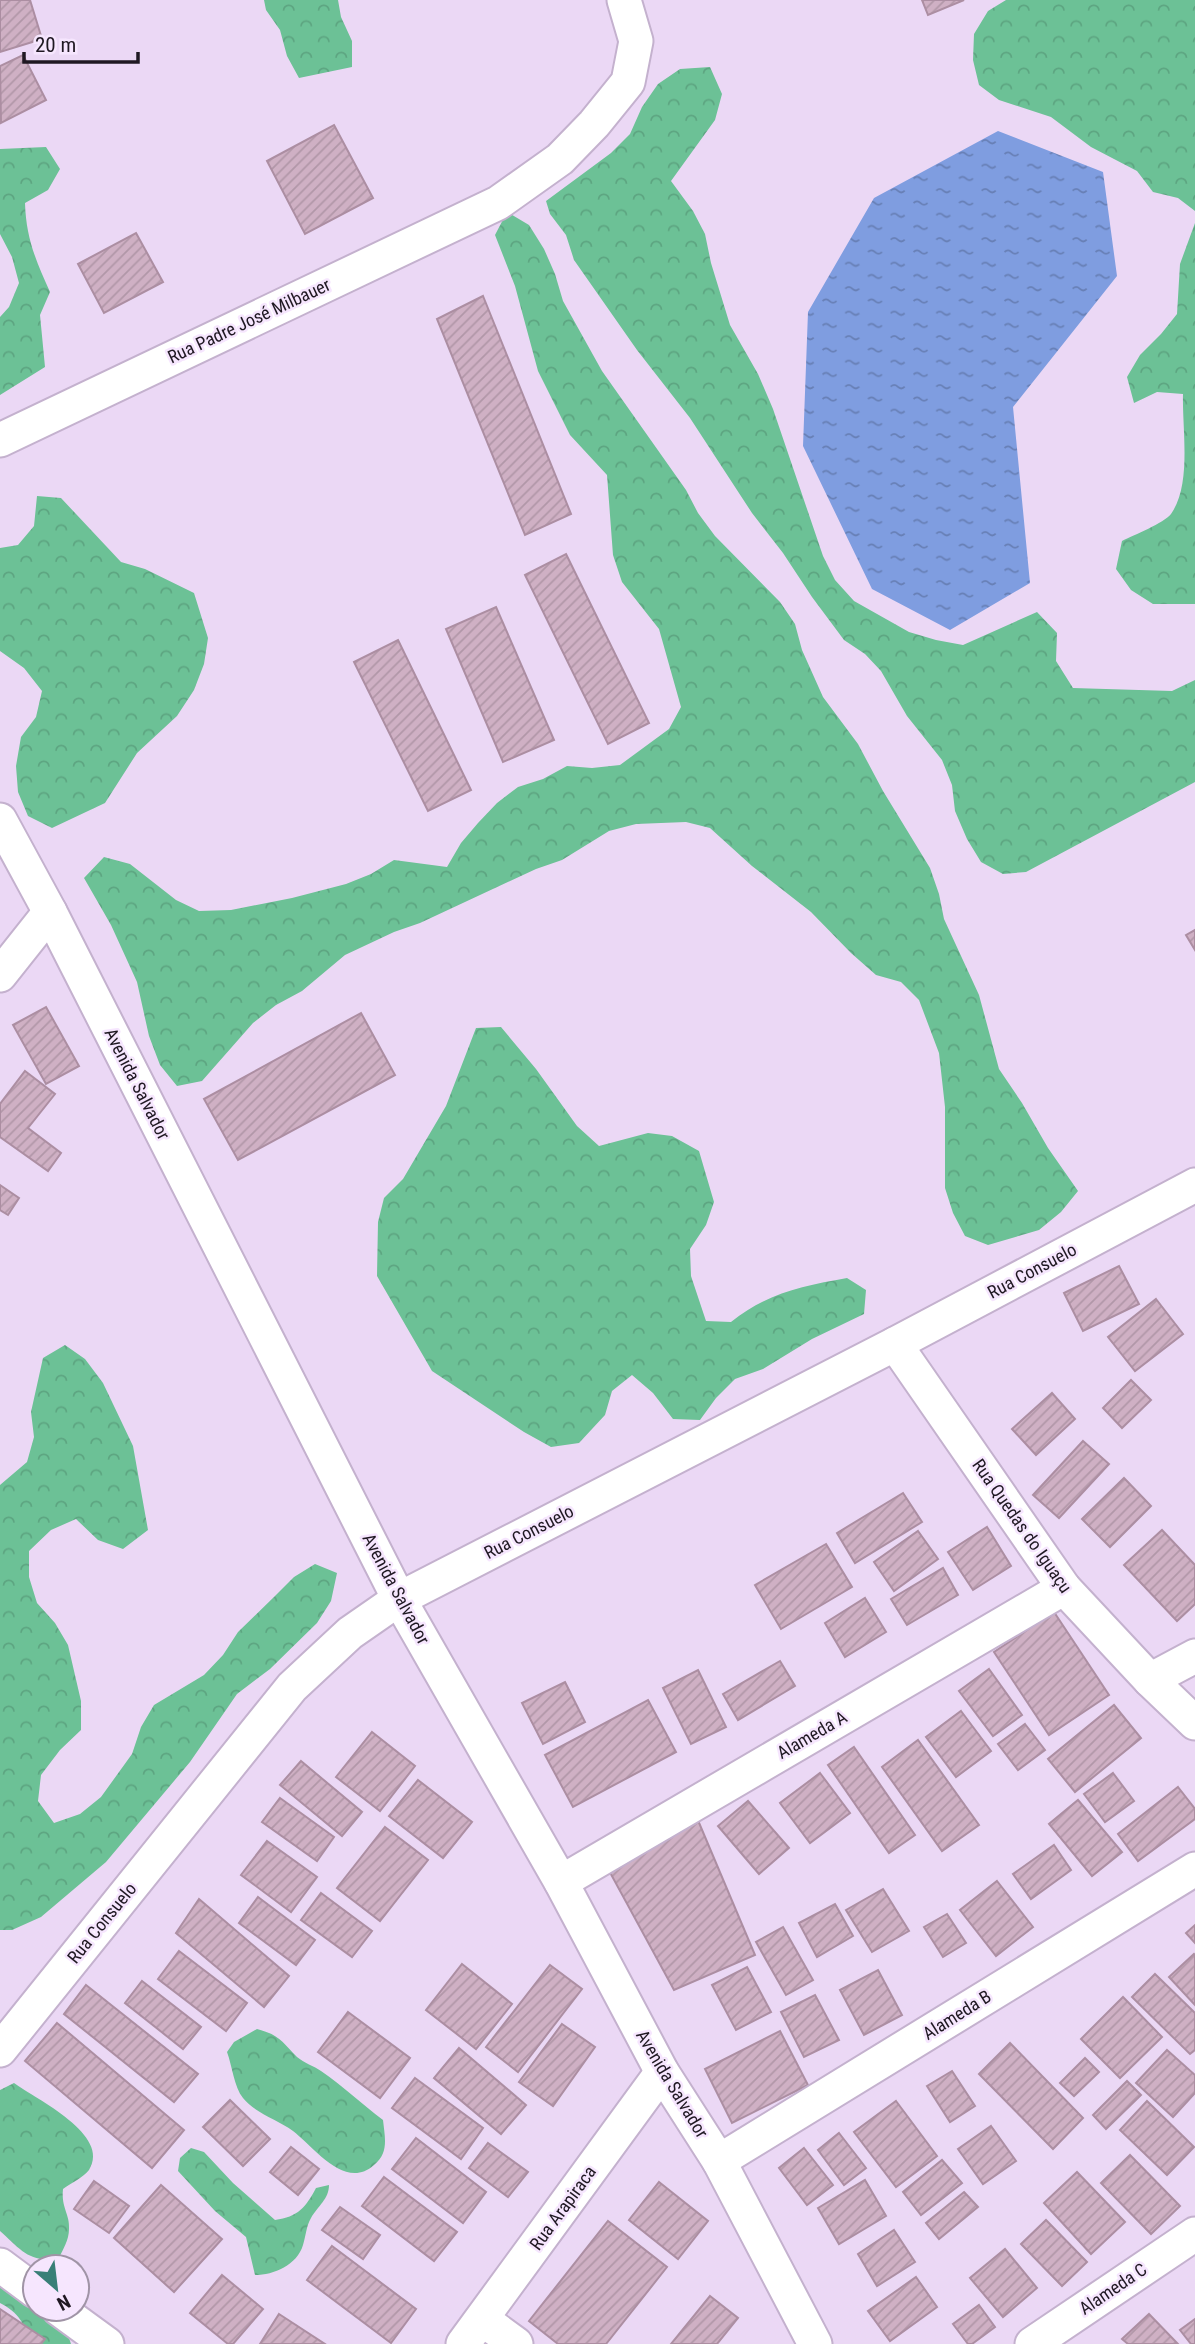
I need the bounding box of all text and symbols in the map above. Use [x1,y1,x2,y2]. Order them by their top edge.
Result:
scale bar [24,21,138,65]
text: 20 m [35,33,76,57]
street label: Rua Padre José Milbauer [164,273,334,367]
street label: Avenida Salvador [100,1025,175,1143]
street label: Rua Consuelo [984,1238,1080,1303]
street label: Rua Quedas do Iguaçu [968,1455,1077,1597]
street label: Rua Consuelo [481,1500,577,1563]
street label: Avenida Salvador [358,1530,435,1648]
street label: Alameda A [773,1706,851,1763]
street label: Rua Consuelo [63,1878,140,1967]
street label: Alameda B [919,1985,995,2044]
street label: Avenida Salvador [632,2026,713,2142]
street label: Rua Arapiraca [525,2162,600,2254]
north arrow [21,2253,91,2323]
street label: Alameda C [1075,2258,1151,2319]
text: N [53,2290,74,2315]

